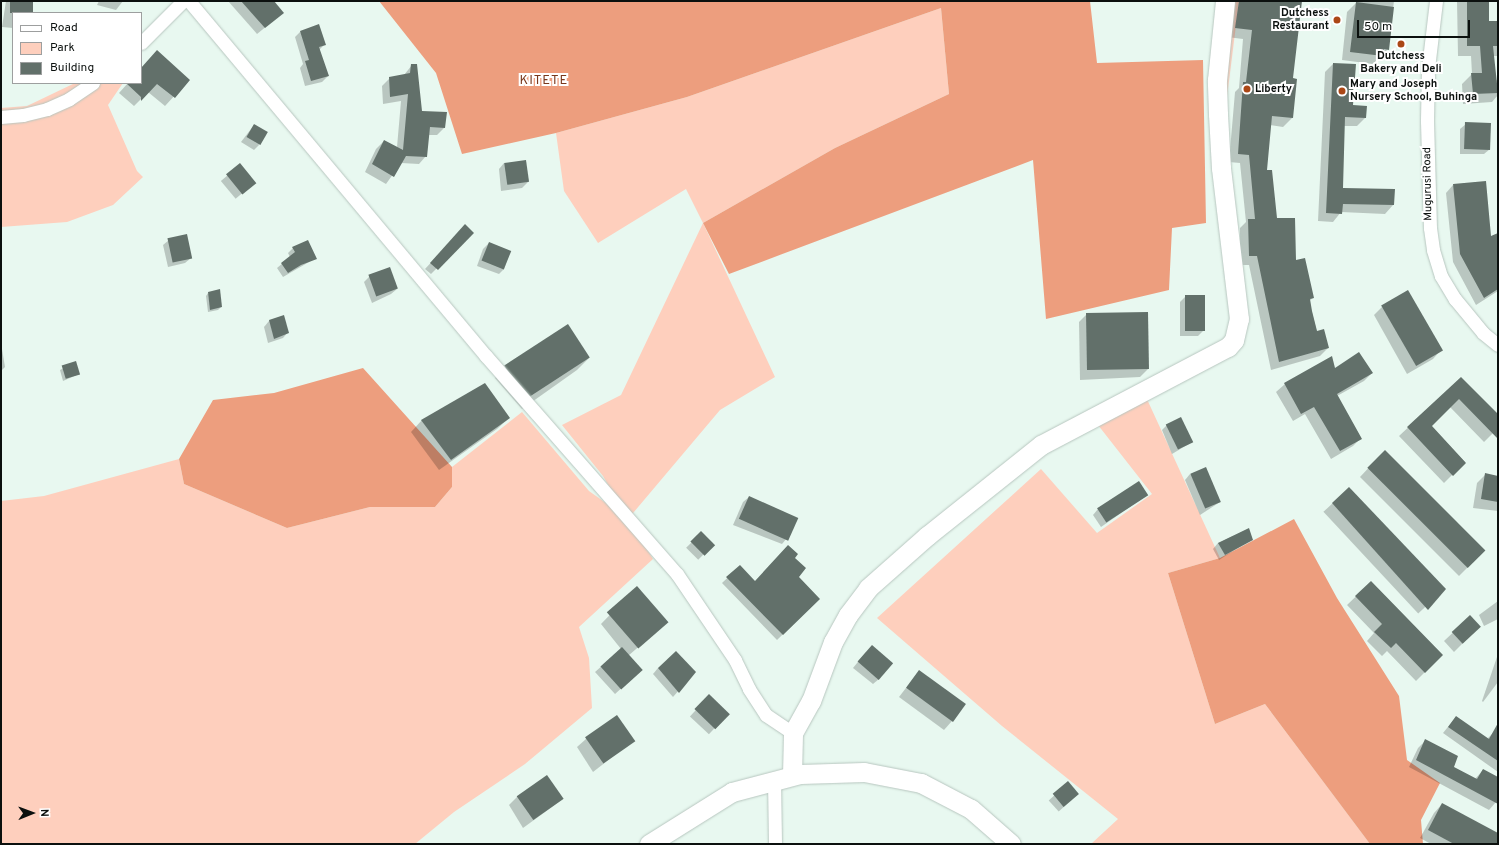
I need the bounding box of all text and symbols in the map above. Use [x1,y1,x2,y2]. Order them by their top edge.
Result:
place label: Dutchess Restaurant [1272,7,1329,33]
legend [12,12,142,84]
scale bar [1359,12,1472,38]
marker: Dutchess Restaurant [1332,15,1342,25]
text: 50 m [1364,19,1392,35]
text: Road [50,20,78,36]
marker: Dutchess Bakery and Deli [1396,39,1406,49]
text: Park [50,40,75,56]
place label: Dutchess Bakery and Deli [1360,50,1442,76]
text: Building [50,60,94,76]
district label: KITETE [520,73,568,89]
place label: Mary and Joseph Nursery School, Buhinga [1350,78,1477,104]
place label: Liberty [1255,82,1292,96]
marker: Liberty [1242,84,1252,94]
marker: Mary and Joseph Nursery School, Buhinga [1337,86,1347,96]
street label: Mugurusi Road [1421,147,1435,221]
north arrow [12,793,52,833]
text: N [37,809,51,817]

